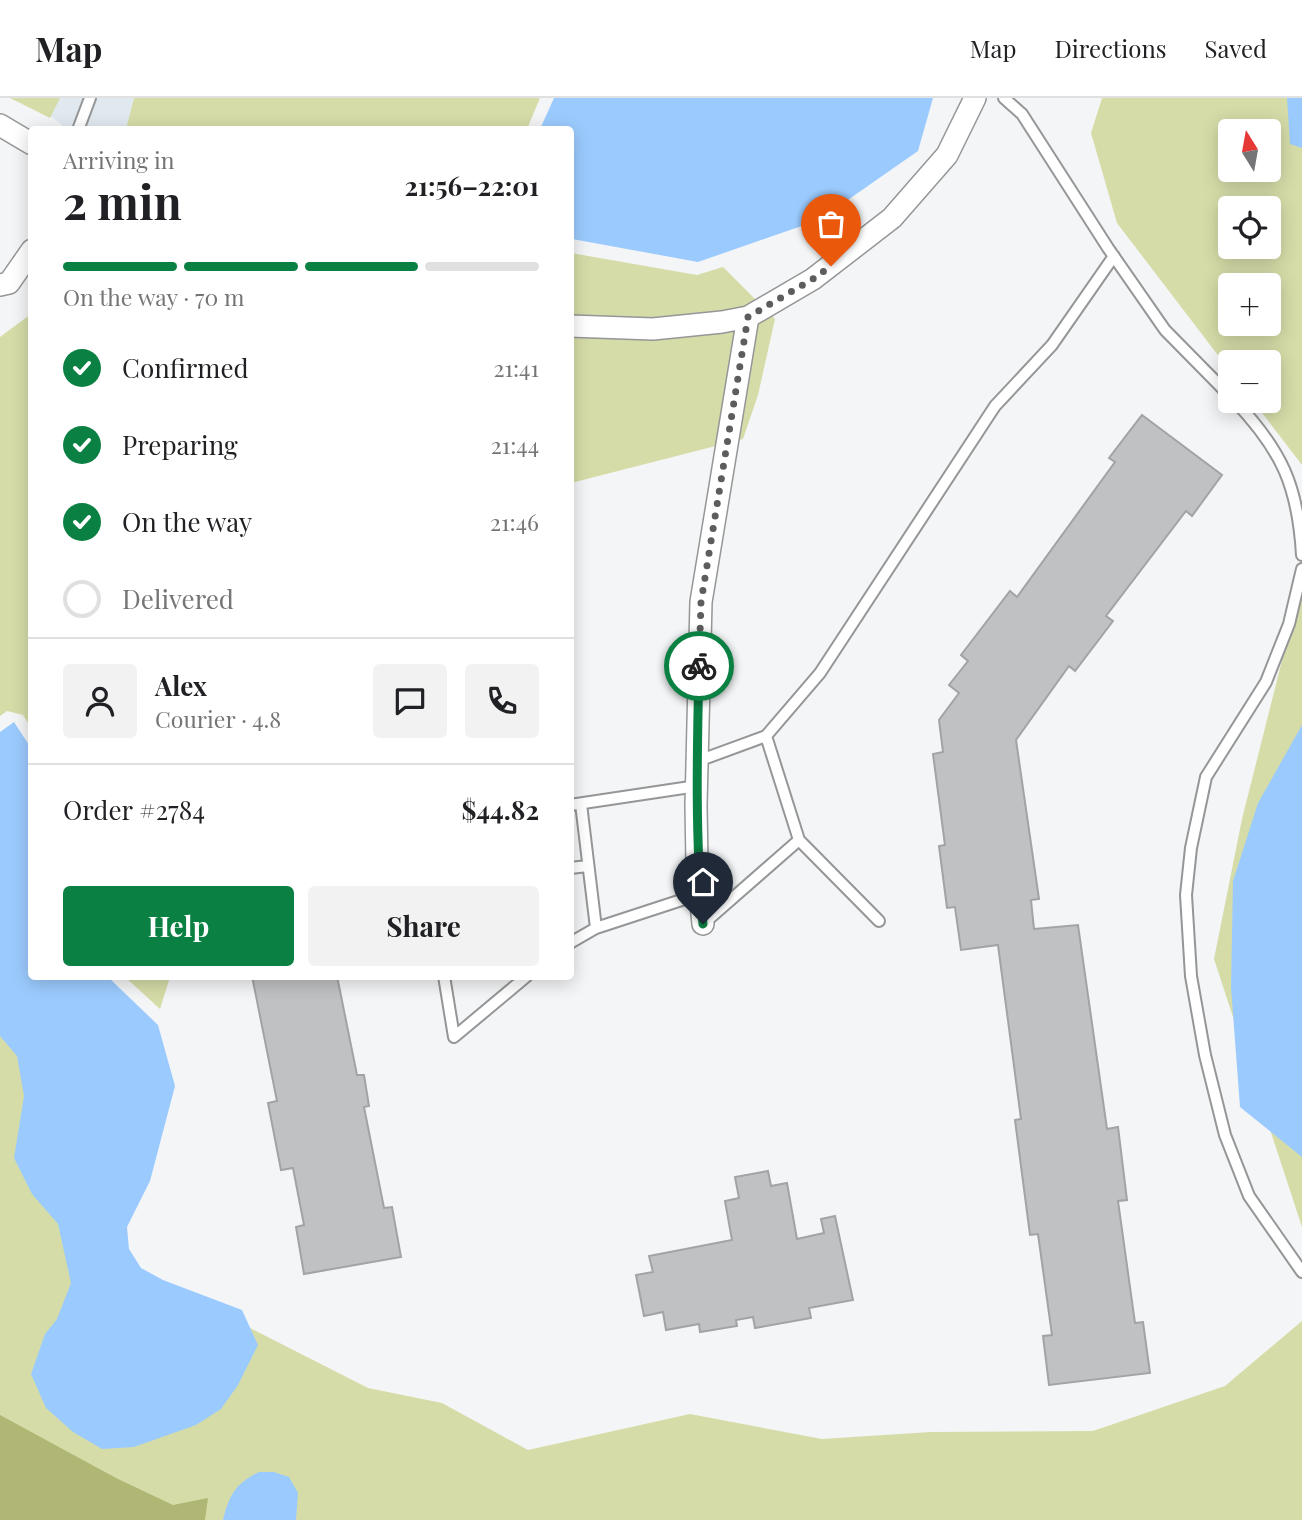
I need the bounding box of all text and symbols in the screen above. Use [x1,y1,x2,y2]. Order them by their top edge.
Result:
text: Map [35,26,102,70]
text: Map [970,32,1016,64]
text: Directions [1054,32,1167,64]
text: Saved [1205,32,1267,64]
north arrow [1218,119,1281,182]
map controls [1218,119,1281,413]
text: Arriving in [63,144,175,175]
text: 21:56–22:01 [405,168,539,203]
text: 2 min [63,170,182,232]
pin [801,194,861,266]
button: locate [1218,196,1281,259]
icon: bag [812,205,850,243]
button: + [1218,273,1281,336]
text: On the way · 70 m [63,281,244,312]
icon: check [63,349,101,387]
text: Confirmed [122,350,249,385]
button: − [1218,350,1281,413]
text: 21:41 [493,352,539,383]
icon: check [63,426,101,464]
text: Preparing [122,427,238,462]
text: 21:44 [491,429,539,460]
icon: check [63,503,101,541]
text: On the way [122,504,252,539]
text: 21:46 [490,506,539,537]
text: Delivered [122,581,234,616]
courier [664,631,734,701]
icon: bike [680,647,718,685]
button: person [63,664,137,738]
button: chat [373,664,447,738]
button: phone [465,664,539,738]
text: Alex [155,668,207,703]
text: Courier · 4.8 [155,703,281,734]
text: Order #2784 [63,792,205,827]
text: $44.82 [461,792,539,827]
pin [673,852,733,924]
icon: home [684,863,722,901]
button: Help [63,886,294,966]
button: Share [308,886,539,966]

